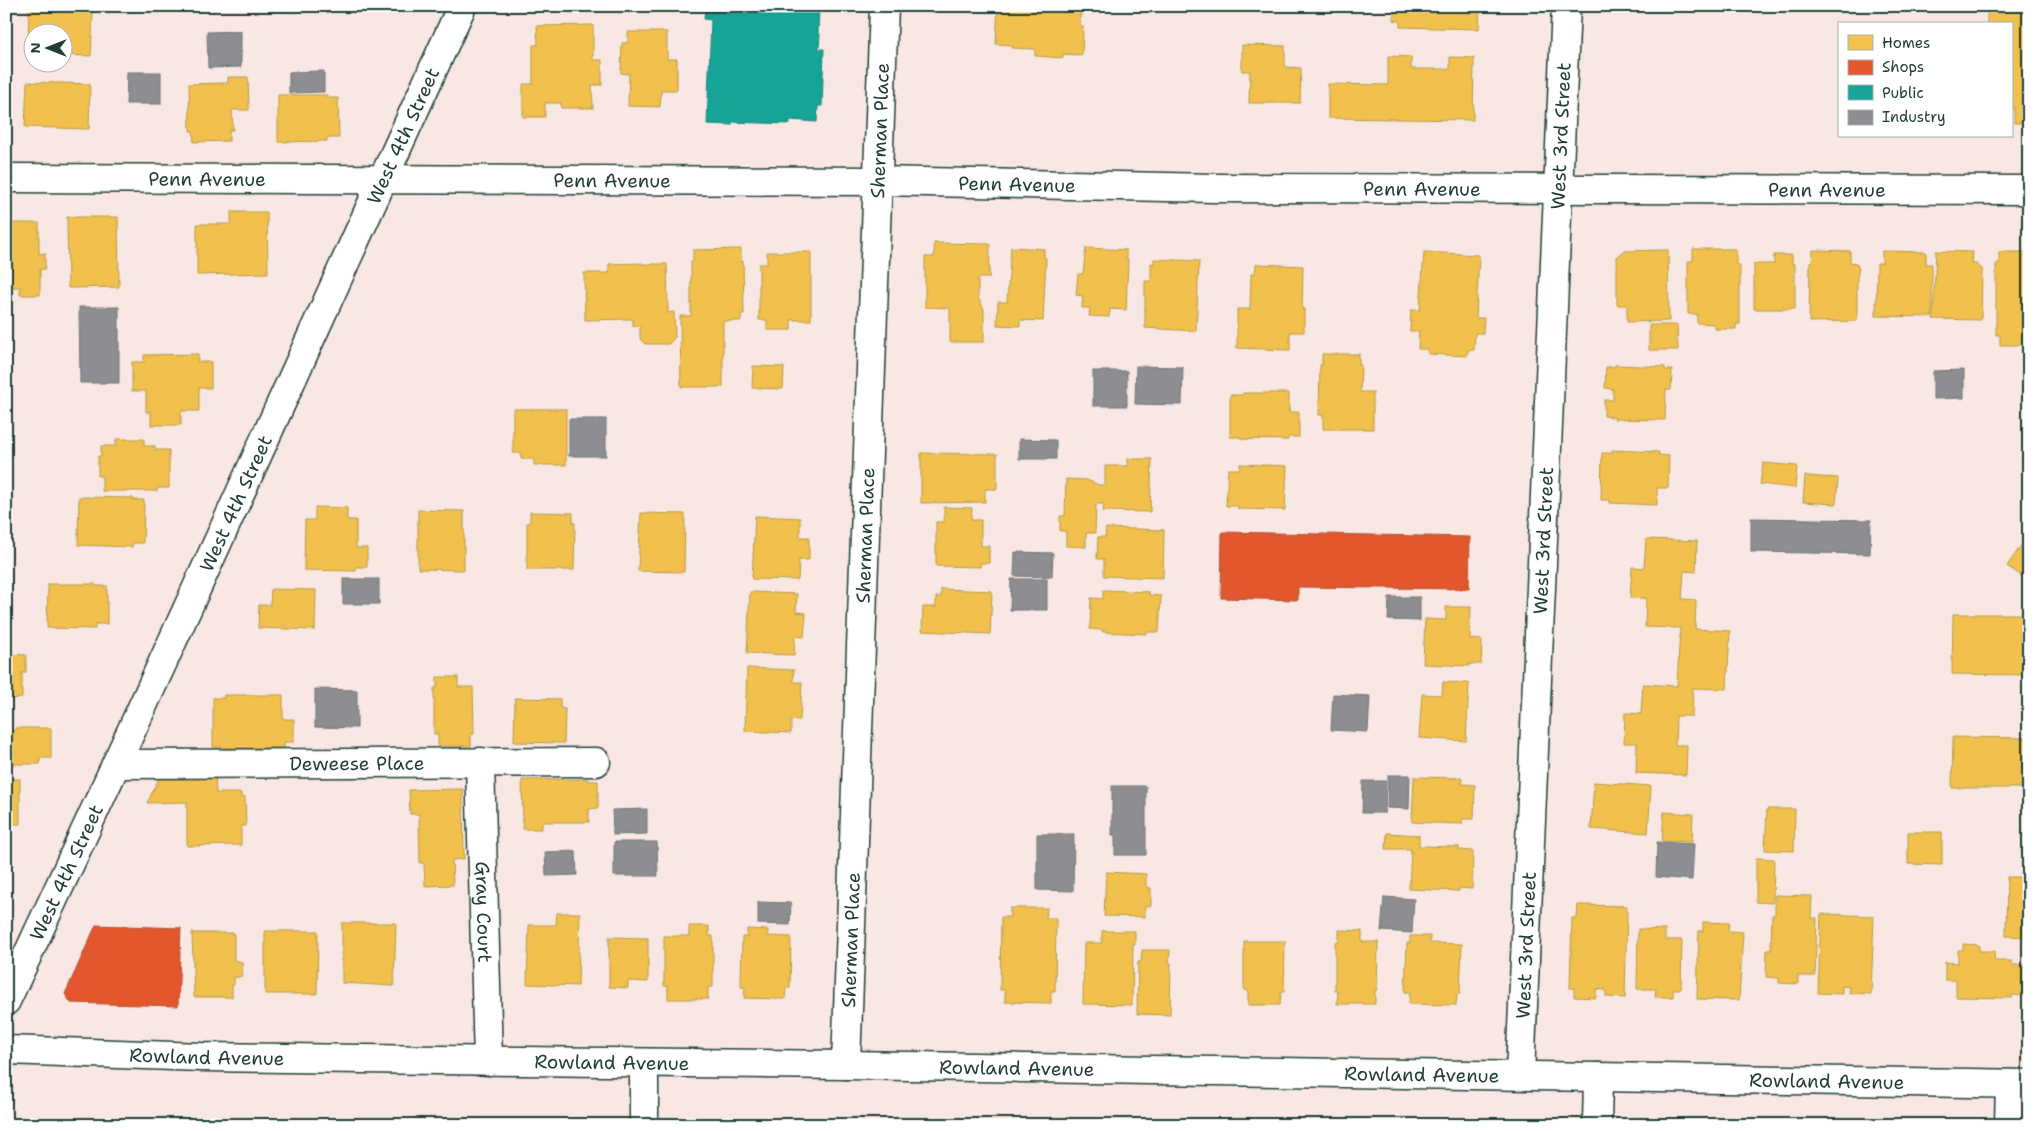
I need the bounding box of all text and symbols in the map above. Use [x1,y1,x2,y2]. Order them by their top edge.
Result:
north arrow [22,22,72,72]
legend [1838,22,2012,138]
text: Homes [1882,33,1930,53]
text: N [26,42,44,54]
text: Shops [1882,57,1924,77]
street label: Sherman Place [865,62,894,199]
street label: West 3rd Street [1545,62,1576,210]
street label: West 4th Street [361,63,445,208]
text: Public [1882,83,1924,103]
text: Industry [1882,107,1946,127]
street label: Penn Avenue [148,166,266,191]
street label: Penn Avenue [553,167,671,193]
street label: Penn Avenue [958,170,1076,198]
street label: Penn Avenue [1363,176,1481,201]
street label: Penn Avenue [1768,177,1886,202]
street label: West 4th Street [194,431,277,576]
street label: West 3rd Street [1527,466,1559,615]
street label: Sherman Place [850,467,880,604]
street label: Deweese Place [289,750,425,776]
street label: West 4th Street [24,800,108,944]
street label: Gray Court [470,861,498,963]
street label: West 3rd Street [1510,871,1541,1019]
street label: Sherman Place [836,872,865,1008]
street label: Rowland Avenue [129,1042,285,1071]
street label: Rowland Avenue [534,1049,690,1076]
street label: Rowland Avenue [939,1054,1095,1081]
street label: Rowland Avenue [1344,1061,1500,1088]
street label: Rowland Avenue [1749,1067,1905,1094]

